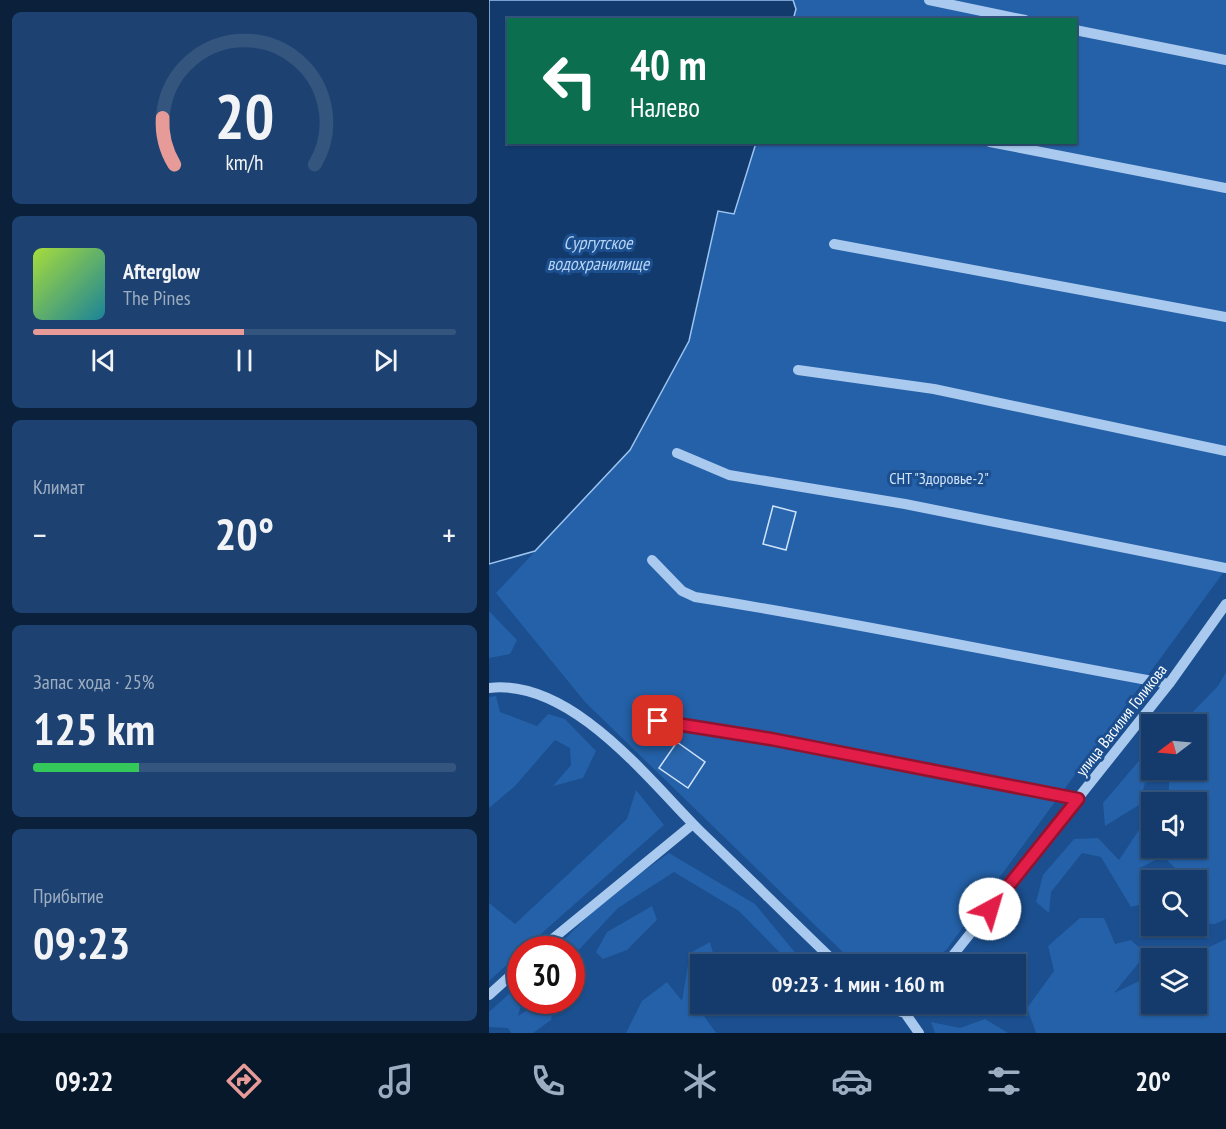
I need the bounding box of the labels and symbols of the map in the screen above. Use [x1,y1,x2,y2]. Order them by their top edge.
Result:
water label: Сургутское водохранилище [547,231,651,275]
park label: СНТ "Здоровье-2" [889,468,989,488]
street label: улица Василия Голикова [1071,660,1171,780]
pin [632,695,683,746]
north arrow [1141,714,1207,780]
position arrow [958,877,1022,941]
speed limit sign: 30 [507,936,585,1014]

